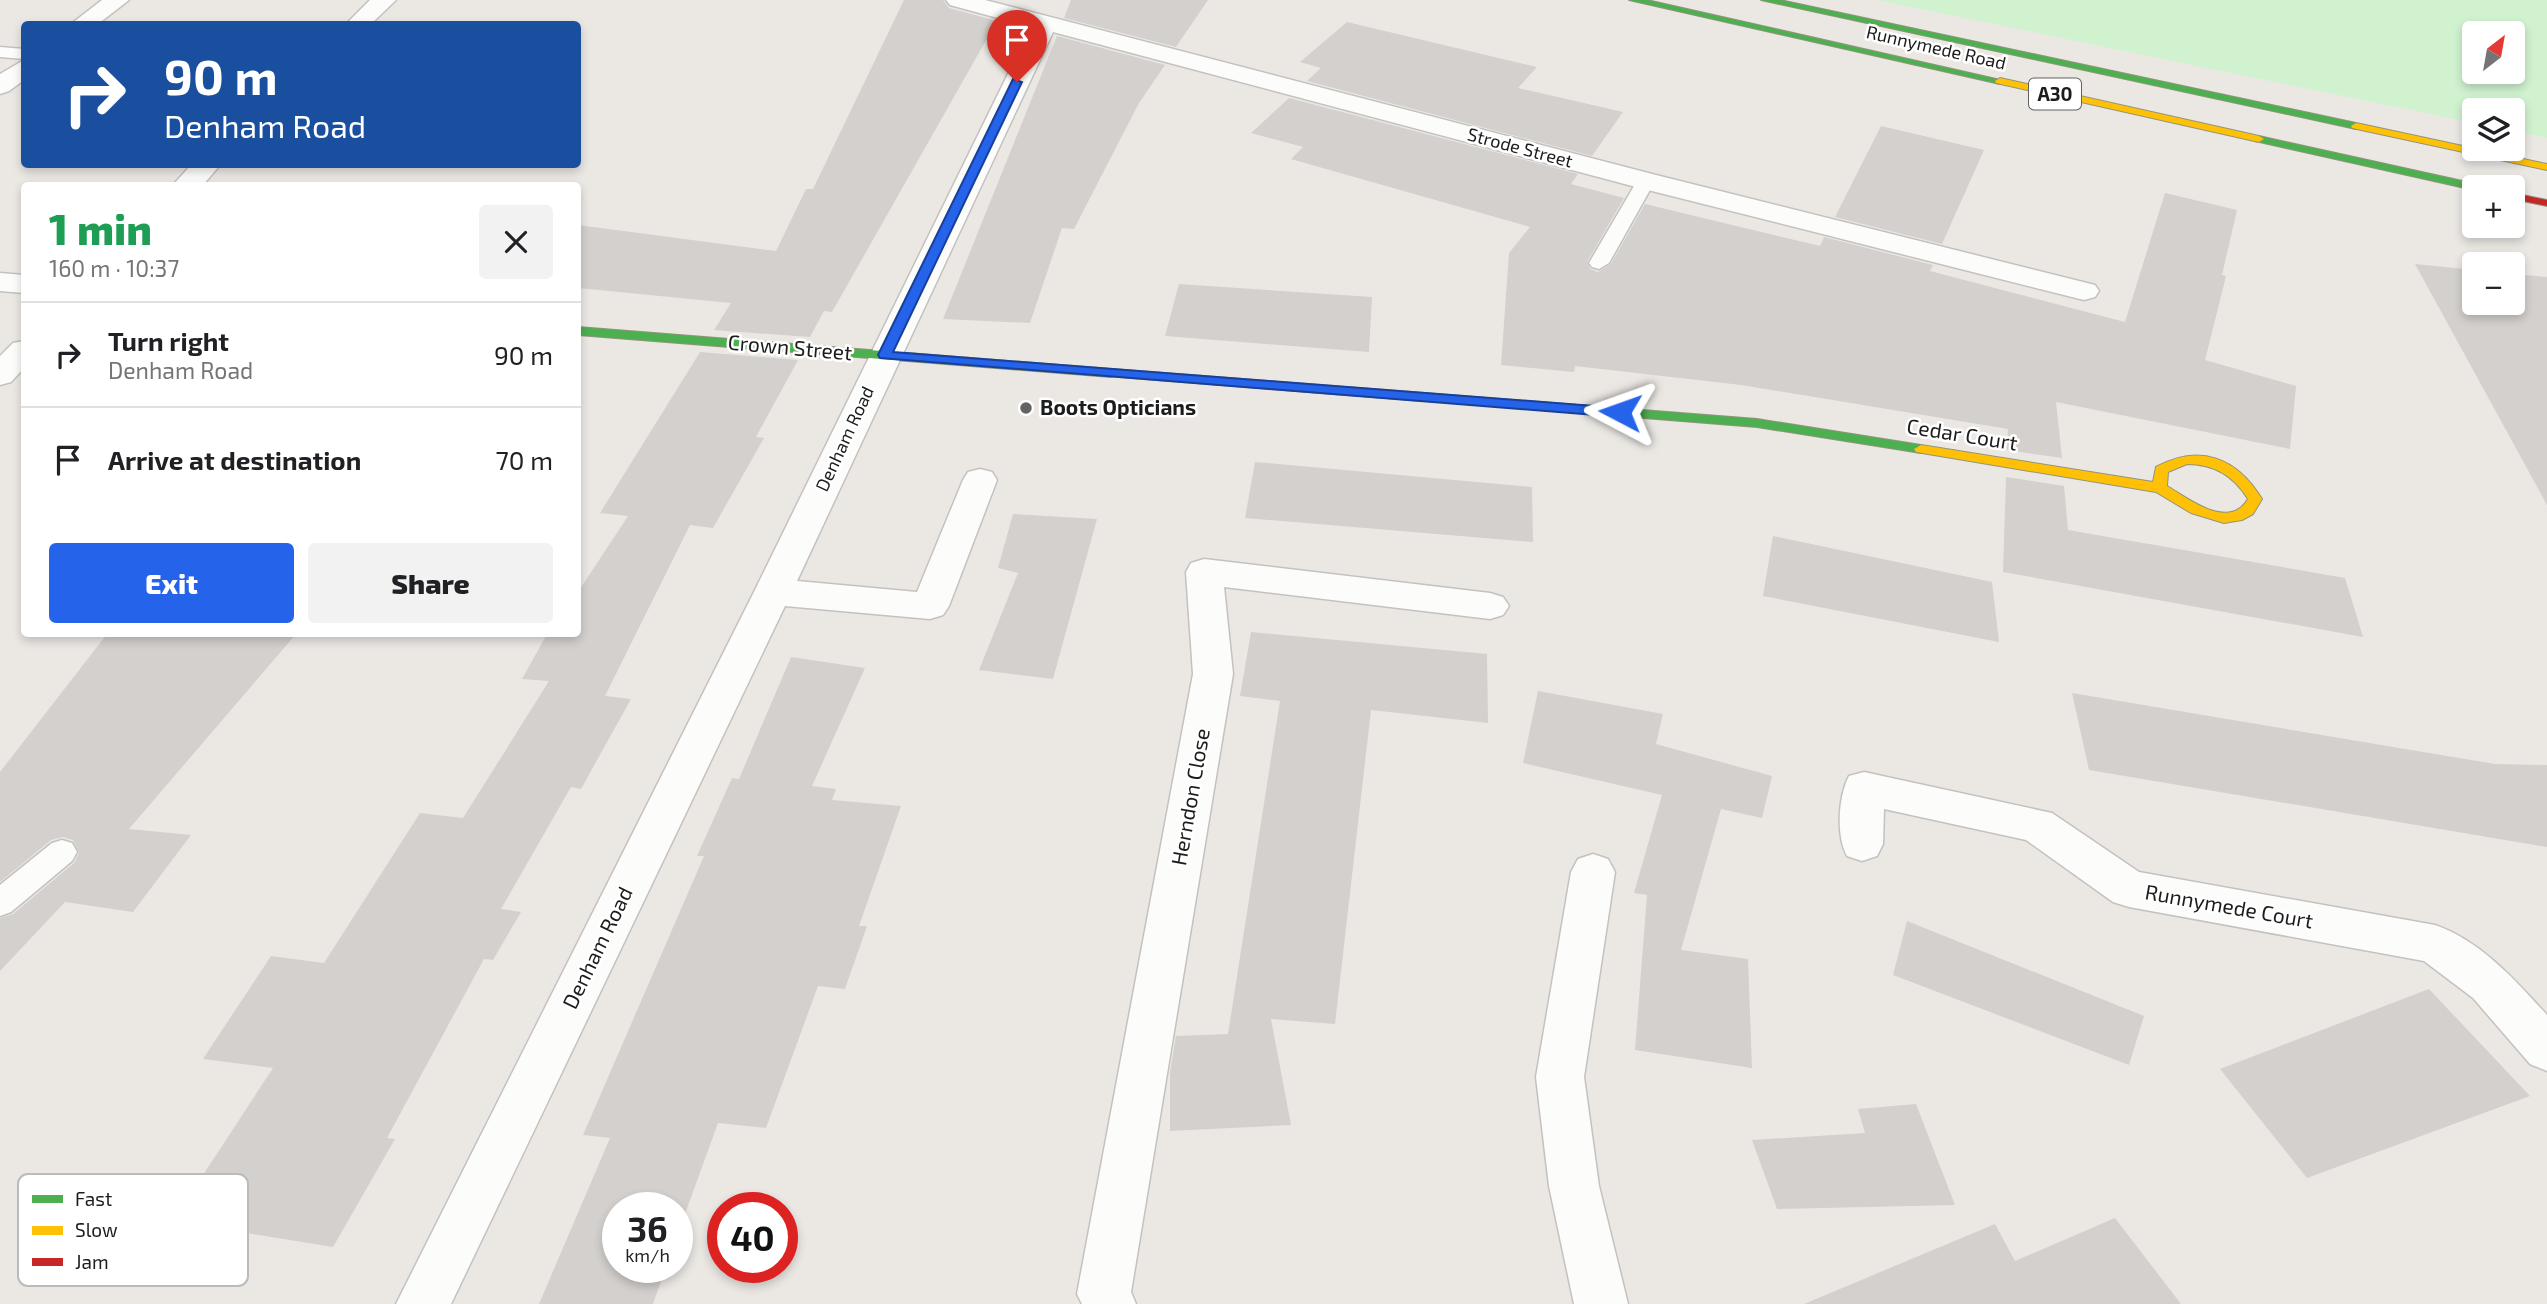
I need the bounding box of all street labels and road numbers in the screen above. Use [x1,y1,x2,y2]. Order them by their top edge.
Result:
street label: Runnymede Road [1864,20,2008,74]
road number: A30 [2029,78,2081,110]
street label: Strode Street [1465,122,1575,172]
street label: Crown Street [727,329,853,364]
street label: Denham Road [810,382,878,495]
street label: Cedar Court [1905,412,2019,455]
street label: Herndon Close [1165,726,1214,867]
street label: Runnymede Court [2143,878,2315,933]
street label: Denham Road [556,882,637,1012]

